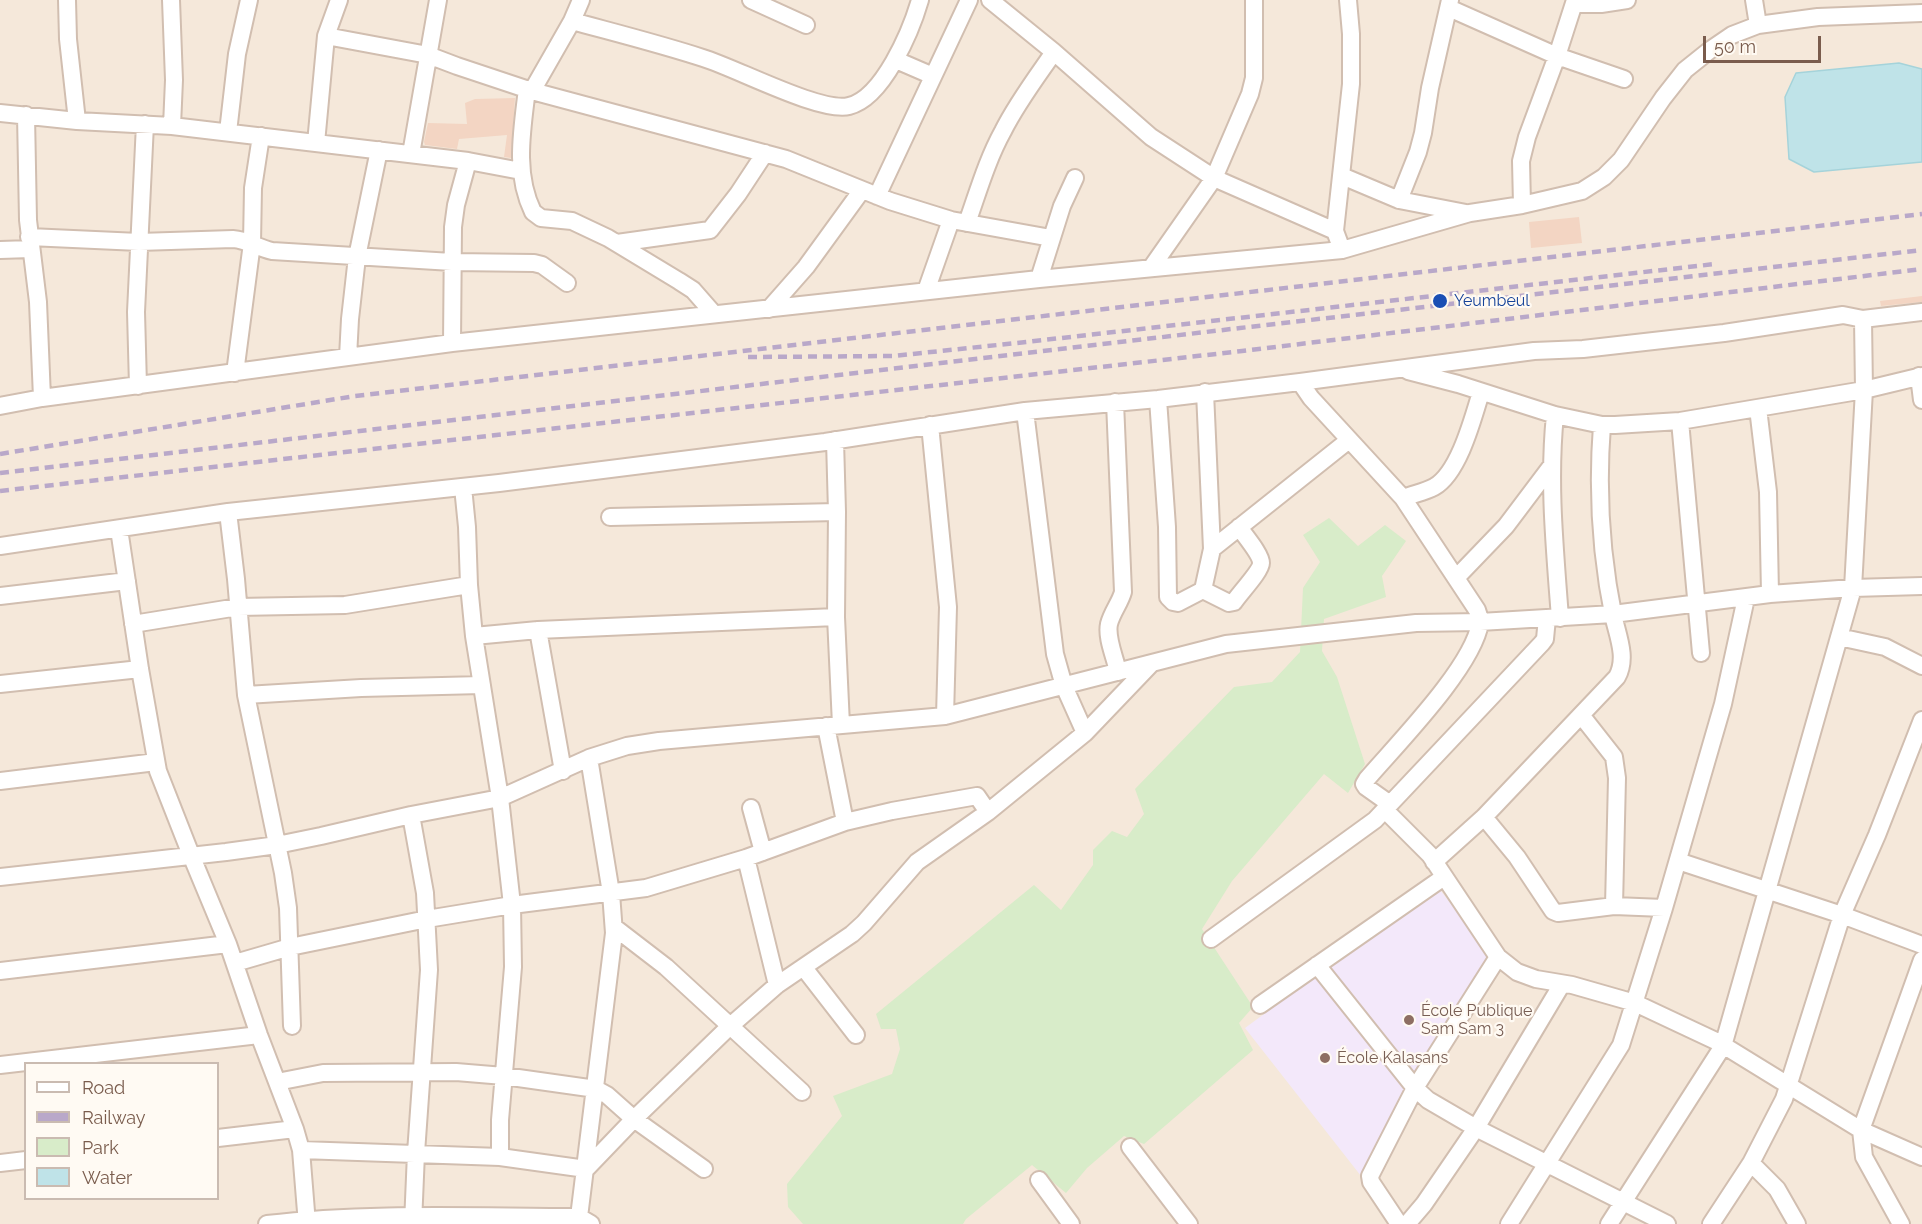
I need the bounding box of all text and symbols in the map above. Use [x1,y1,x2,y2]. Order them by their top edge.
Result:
scale bar [1706,24,1824,62]
text: 50 m [1714,36,1756,57]
place label: Yeumbeul [1454,291,1530,311]
marker: Yeumbeul [1431,292,1449,310]
place label: École Publique Sam Sam 3 [1421,1001,1532,1039]
marker: École Publique Sam Sam 3 [1402,1013,1416,1027]
place label: École Kalasans [1337,1048,1448,1068]
marker: École Kalasans [1318,1051,1332,1065]
legend [24,1062,219,1200]
text: Road [82,1077,125,1098]
text: Railway [82,1107,146,1128]
text: Park [82,1137,119,1158]
text: Water [82,1167,132,1188]

